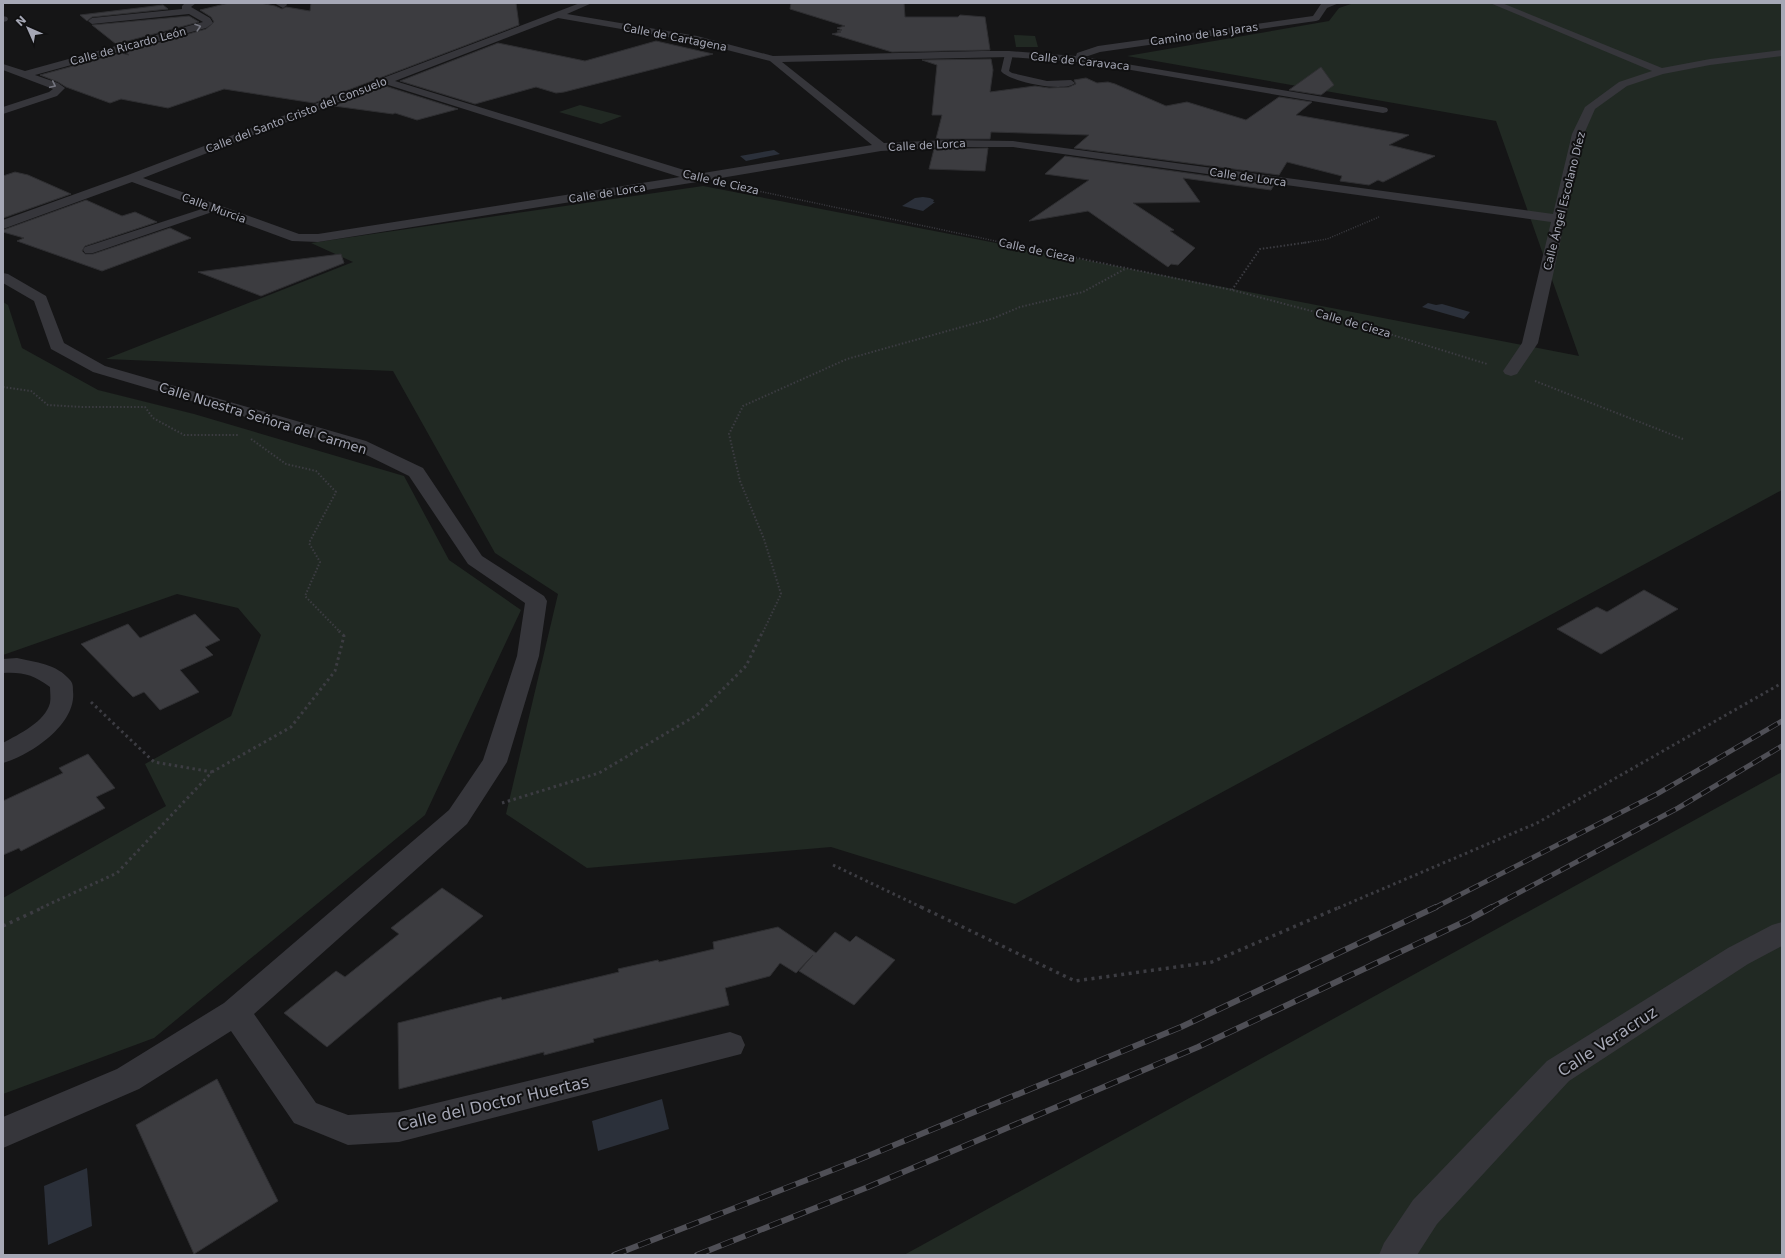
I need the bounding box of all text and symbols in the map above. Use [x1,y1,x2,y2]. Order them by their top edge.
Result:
north arrow [8,8,48,48]
text: N [13,13,29,29]
street label: Camino de las Jaras [1149,20,1259,48]
street label: Calle de Cartagena [622,21,728,54]
one-way arrow [195,23,202,32]
street label: Calle de Ricardo León [69,25,188,68]
street label: Calle de Caravaca [1030,50,1130,73]
street label: Calle del Santo Cristo del Consuelo [204,75,389,156]
one-way arrow [48,80,56,88]
street label: Calle Ángel Escolano Díez [1541,130,1588,272]
street label: Calle de Lorca [888,137,966,154]
street label: Calle de Lorca [1209,166,1287,189]
street label: Calle de Cieza [681,167,760,198]
street label: Calle de Lorca [568,181,647,206]
street label: Calle Murcia [180,191,248,226]
street label: Calle de Cieza [997,236,1076,265]
street label: Calle de Cieza [1314,306,1392,340]
street label: Calle Nuestra Señora del Carmen [157,380,369,457]
street label: Calle Veracruz [1554,1002,1661,1081]
street label: Calle del Doctor Huertas [396,1072,591,1135]

